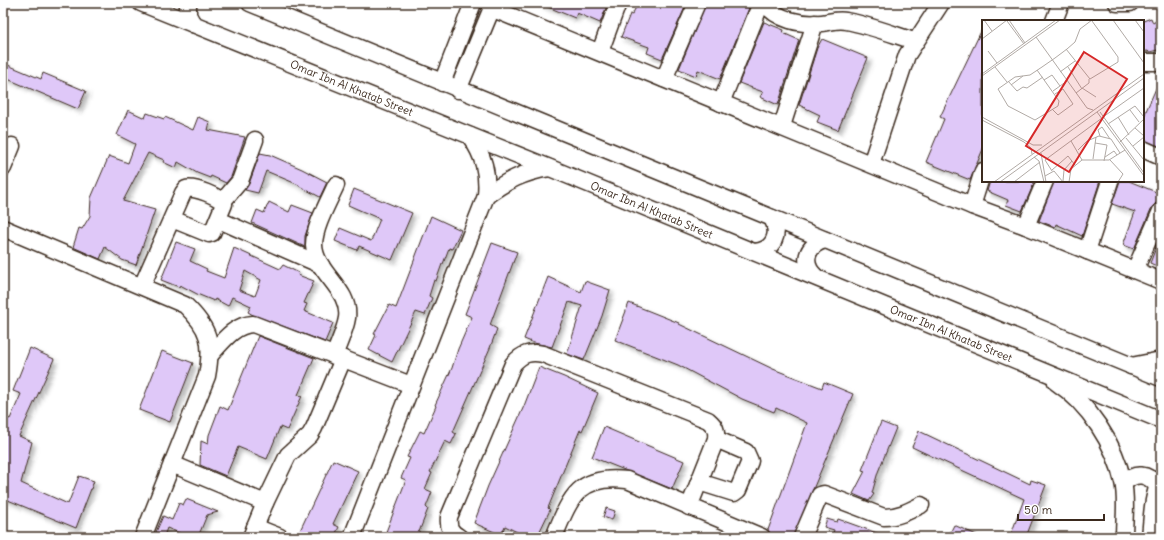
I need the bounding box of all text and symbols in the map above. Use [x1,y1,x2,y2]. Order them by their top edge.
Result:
inset map [982,20,1144,182]
street label: Omar Ibn Al Khatab Street [288,57,415,119]
street label: Omar Ibn Al Khatab Street [588,178,715,242]
street label: Omar Ibn Al Khatab Street [888,302,1015,365]
scale bar [1018,496,1104,522]
text: 50 m [1024,502,1053,517]

